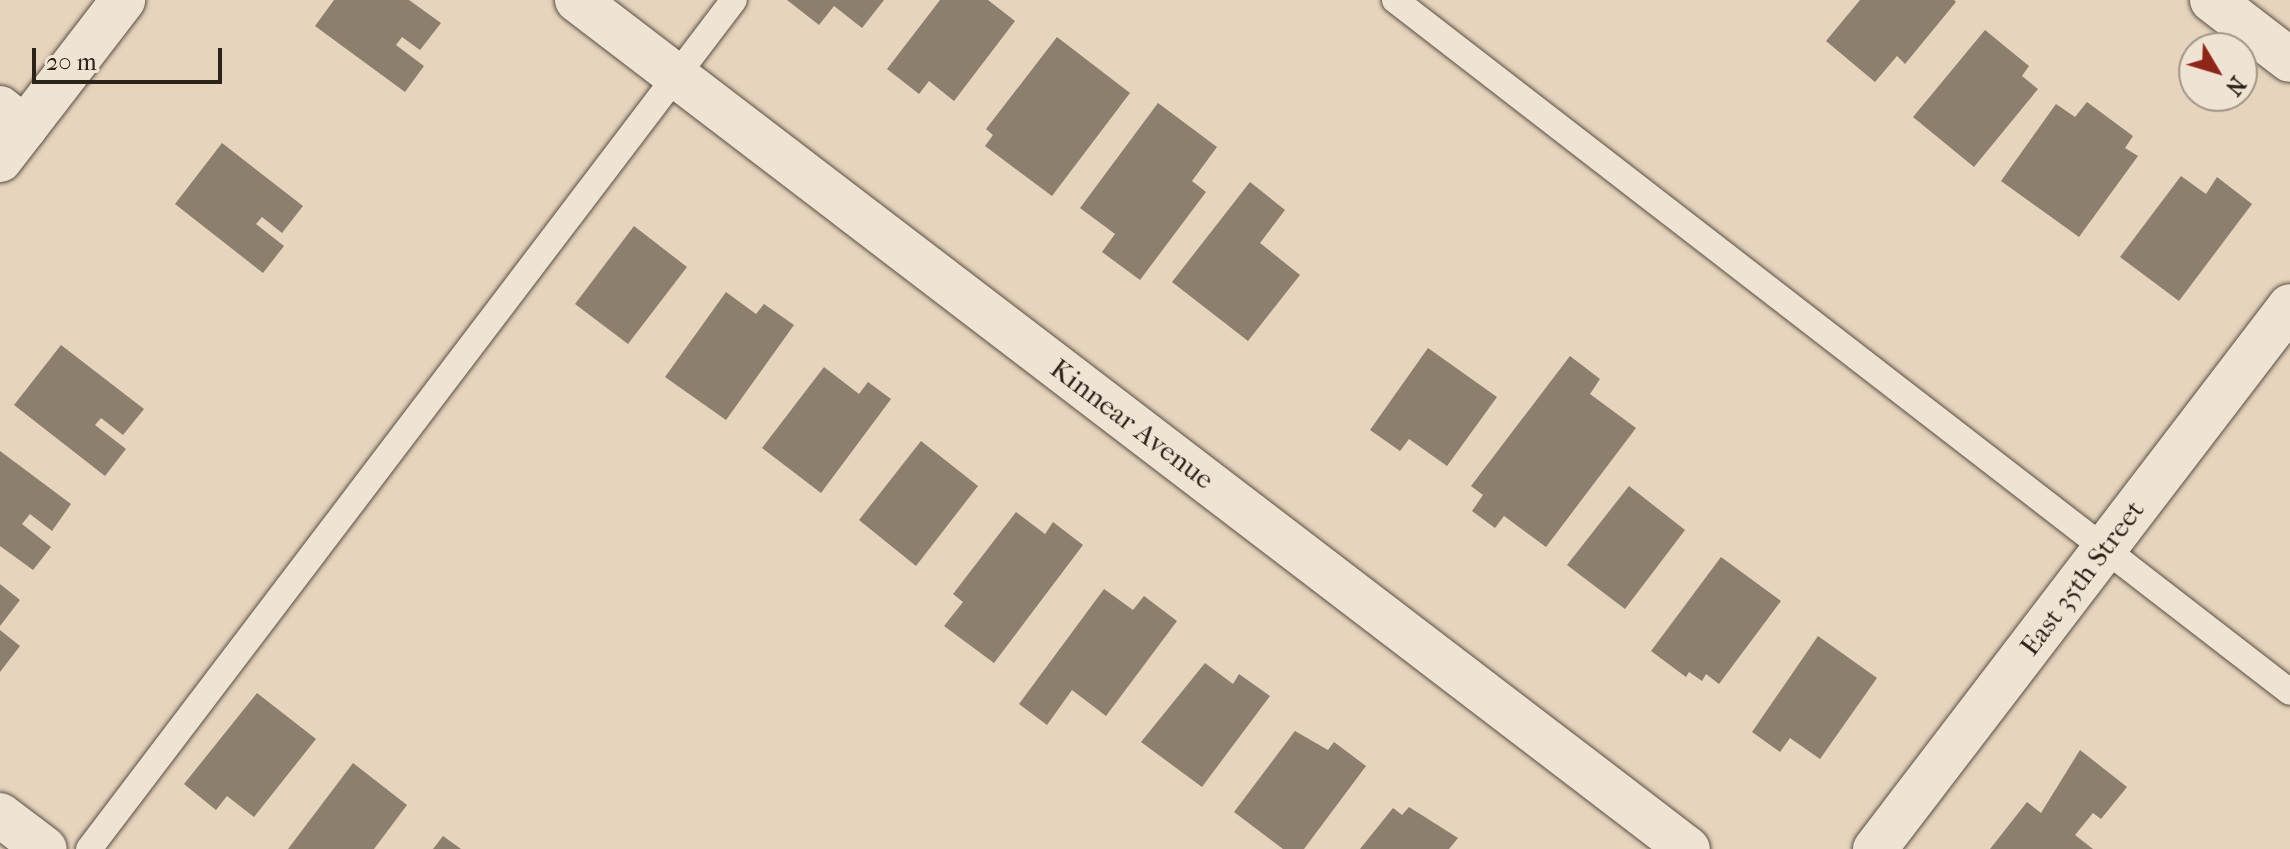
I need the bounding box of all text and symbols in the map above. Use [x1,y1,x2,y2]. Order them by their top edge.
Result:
scale bar [36,32,226,82]
north arrow [2178,32,2258,112]
text: 20 m [46,48,97,76]
text: N [2220,71,2251,100]
street label: Kinnear Avenue [1044,352,1220,496]
street label: East 35th Street [2013,494,2151,662]

